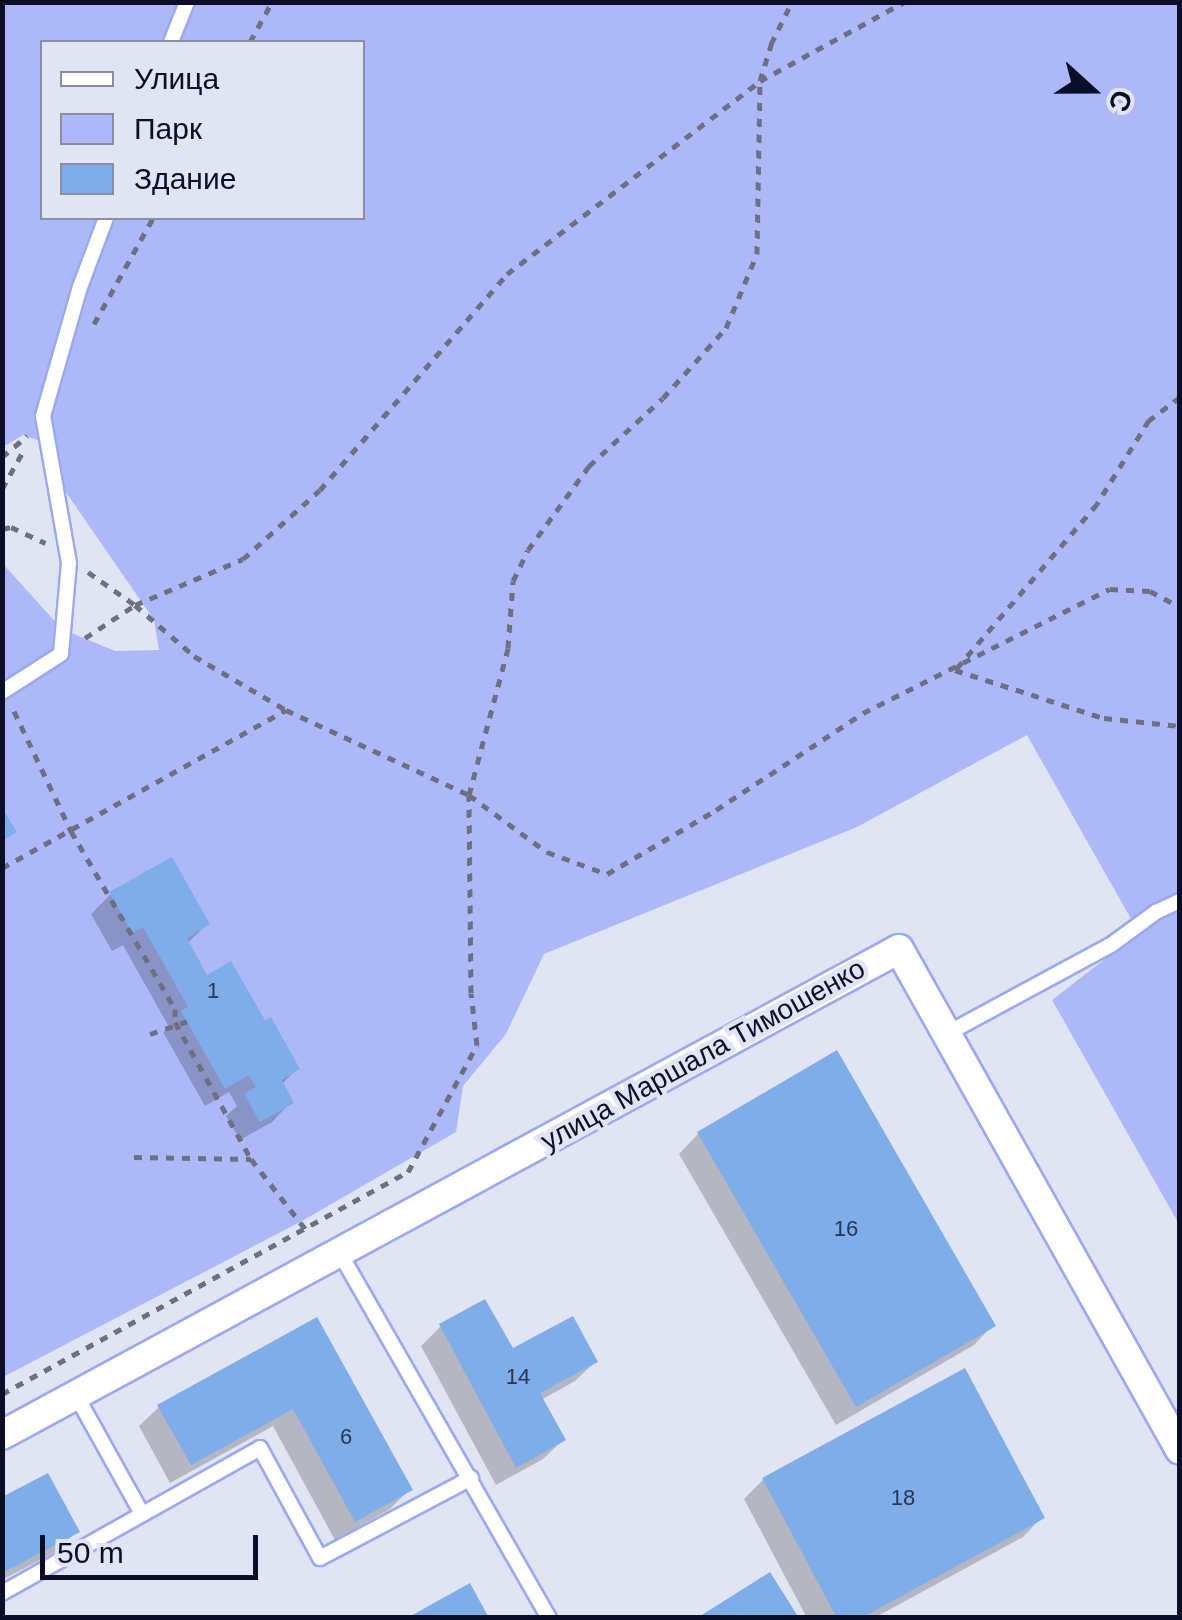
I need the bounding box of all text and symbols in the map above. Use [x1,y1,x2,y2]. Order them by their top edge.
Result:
legend [40,40,365,220]
north arrow [1042,40,1142,140]
text: Улица [134,62,219,95]
text: С [1102,86,1139,116]
text: Парк [134,112,202,145]
text: Здание [134,162,236,195]
street label: улица Маршала Тимошенко [535,952,871,1158]
house number: 1 [207,978,219,1004]
house number: 16 [834,1216,858,1242]
house number: 14 [506,1364,530,1390]
house number: 6 [340,1424,352,1450]
house number: 18 [891,1485,915,1511]
scale bar [45,1515,262,1577]
text: 50 m [57,1536,124,1569]

